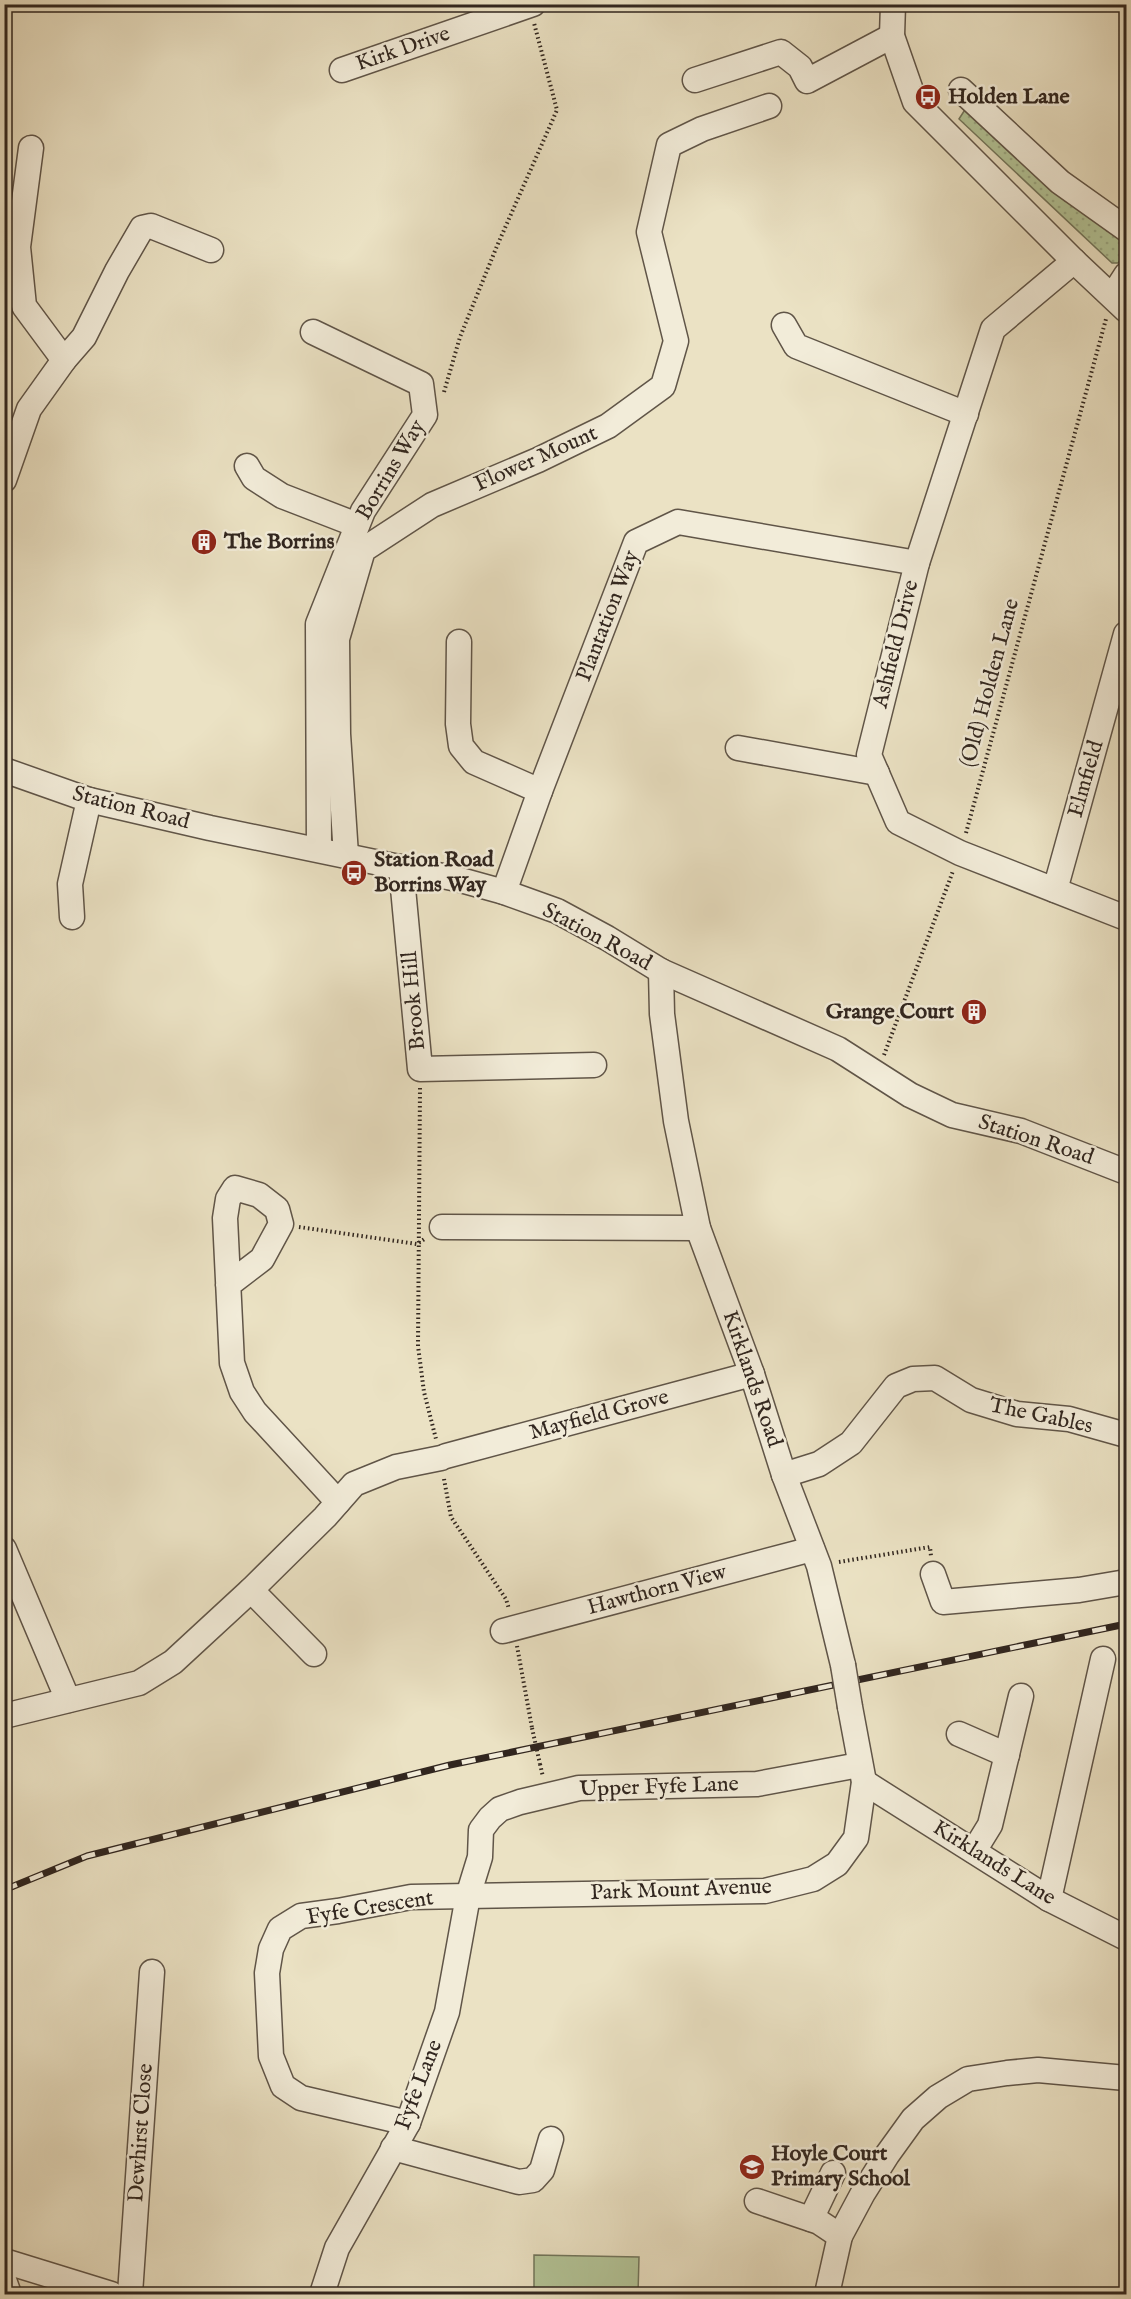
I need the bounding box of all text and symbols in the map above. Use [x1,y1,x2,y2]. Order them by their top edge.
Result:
street label: Kirk Drive [352,20,454,78]
bus stop icon: Holden Lane [913,82,943,112]
place label: Holden Lane [948,83,1070,111]
street label: Borrins Way [350,414,432,525]
street label: Flower Mount [470,419,602,499]
building icon: The Borrins [189,527,219,557]
place label: The Borrins [223,528,335,556]
street label: Plantation Way [570,546,646,686]
street label: Ashfield Drive [866,577,925,712]
street label: (Old) Holden Lane [954,596,1026,770]
street label: Elmfield [1062,737,1110,821]
street label: Station Road [70,780,193,836]
place label: Station Road Borrins Way [374,846,495,899]
bus stop icon: Station Road Borrins Way [339,858,369,888]
street label: Station Road [538,897,657,978]
street label: Brook Hill [396,950,432,1052]
building icon: Grange Court [959,997,989,1027]
place label: Grange Court [826,998,954,1026]
street label: Station Road [975,1108,1097,1172]
street label: Kirklands Road [716,1307,789,1451]
street label: Mayfield Grove [526,1383,672,1447]
street label: The Gables [987,1391,1095,1441]
street label: Hawthorn View [584,1558,730,1622]
street label: Upper Fyfe Lane [579,1770,739,1804]
street label: Kirklands Lane [927,1814,1061,1912]
street label: Park Mount Avenue [590,1873,772,1907]
street label: Fyfe Crescent [305,1884,436,1932]
street label: Fyfe Lane [389,2036,449,2134]
street label: Dewhirst Close [122,2063,160,2203]
place label: Hoyle Court Primary School [771,2140,911,2193]
school or university icon: Hoyle Court Primary School [737,2152,767,2182]

